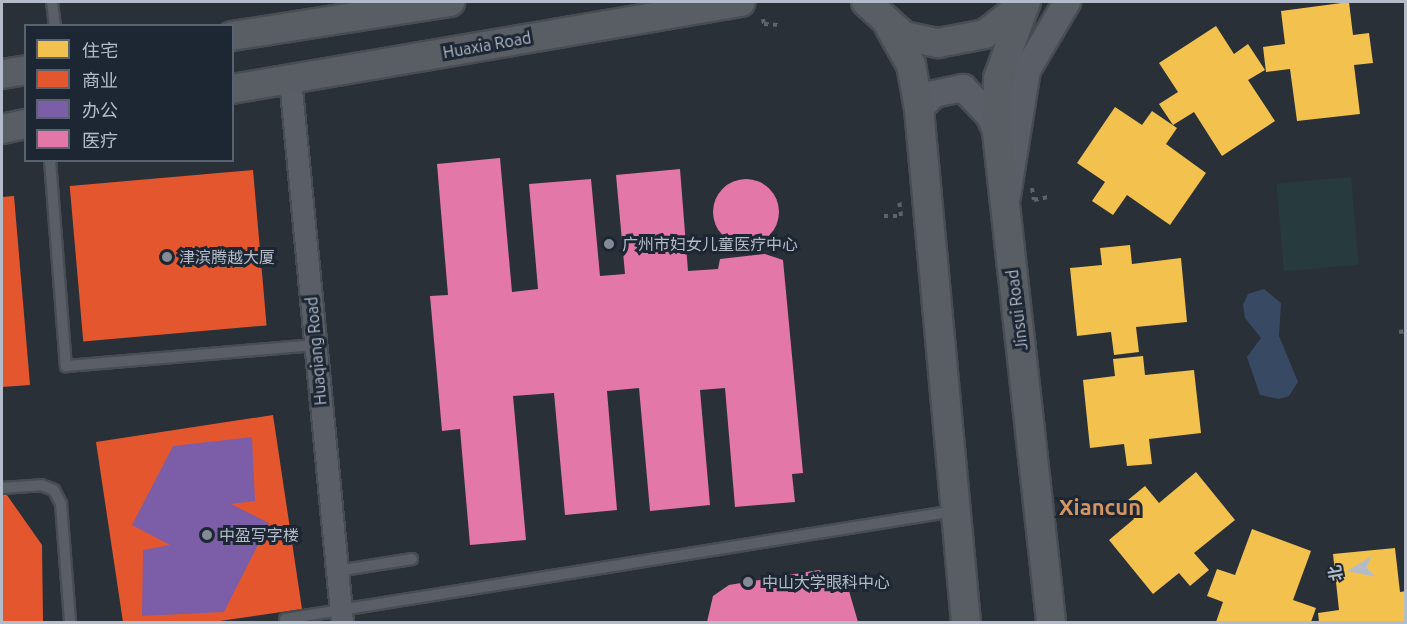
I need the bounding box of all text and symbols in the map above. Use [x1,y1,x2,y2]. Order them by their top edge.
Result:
legend [24,24,234,162]
street label: Huaxia Road [441,28,533,62]
text: 住宅 [82,40,118,60]
text: 商业 [82,70,118,90]
text: 办公 [82,100,118,120]
text: 医疗 [82,130,118,150]
place label: 广州市妇女儿童医疗中心 [622,234,798,254]
marker: 广州市妇女儿童医疗中心 [600,235,618,253]
place label: 津滨腾越大厦 [179,247,275,267]
marker: 津滨腾越大厦 [160,250,174,264]
street label: Jinsui Road [1003,268,1031,352]
street label: Huaqiang Road [302,296,330,406]
district label: Xiancun [1059,494,1141,520]
place label: 中盈写字楼 [219,525,299,545]
marker: 中盈写字楼 [200,528,214,542]
north arrow [1323,540,1383,600]
text: 北 [1325,564,1346,583]
place label: 中山大学眼科中心 [762,572,890,592]
marker: 中山大学眼科中心 [739,573,757,591]

